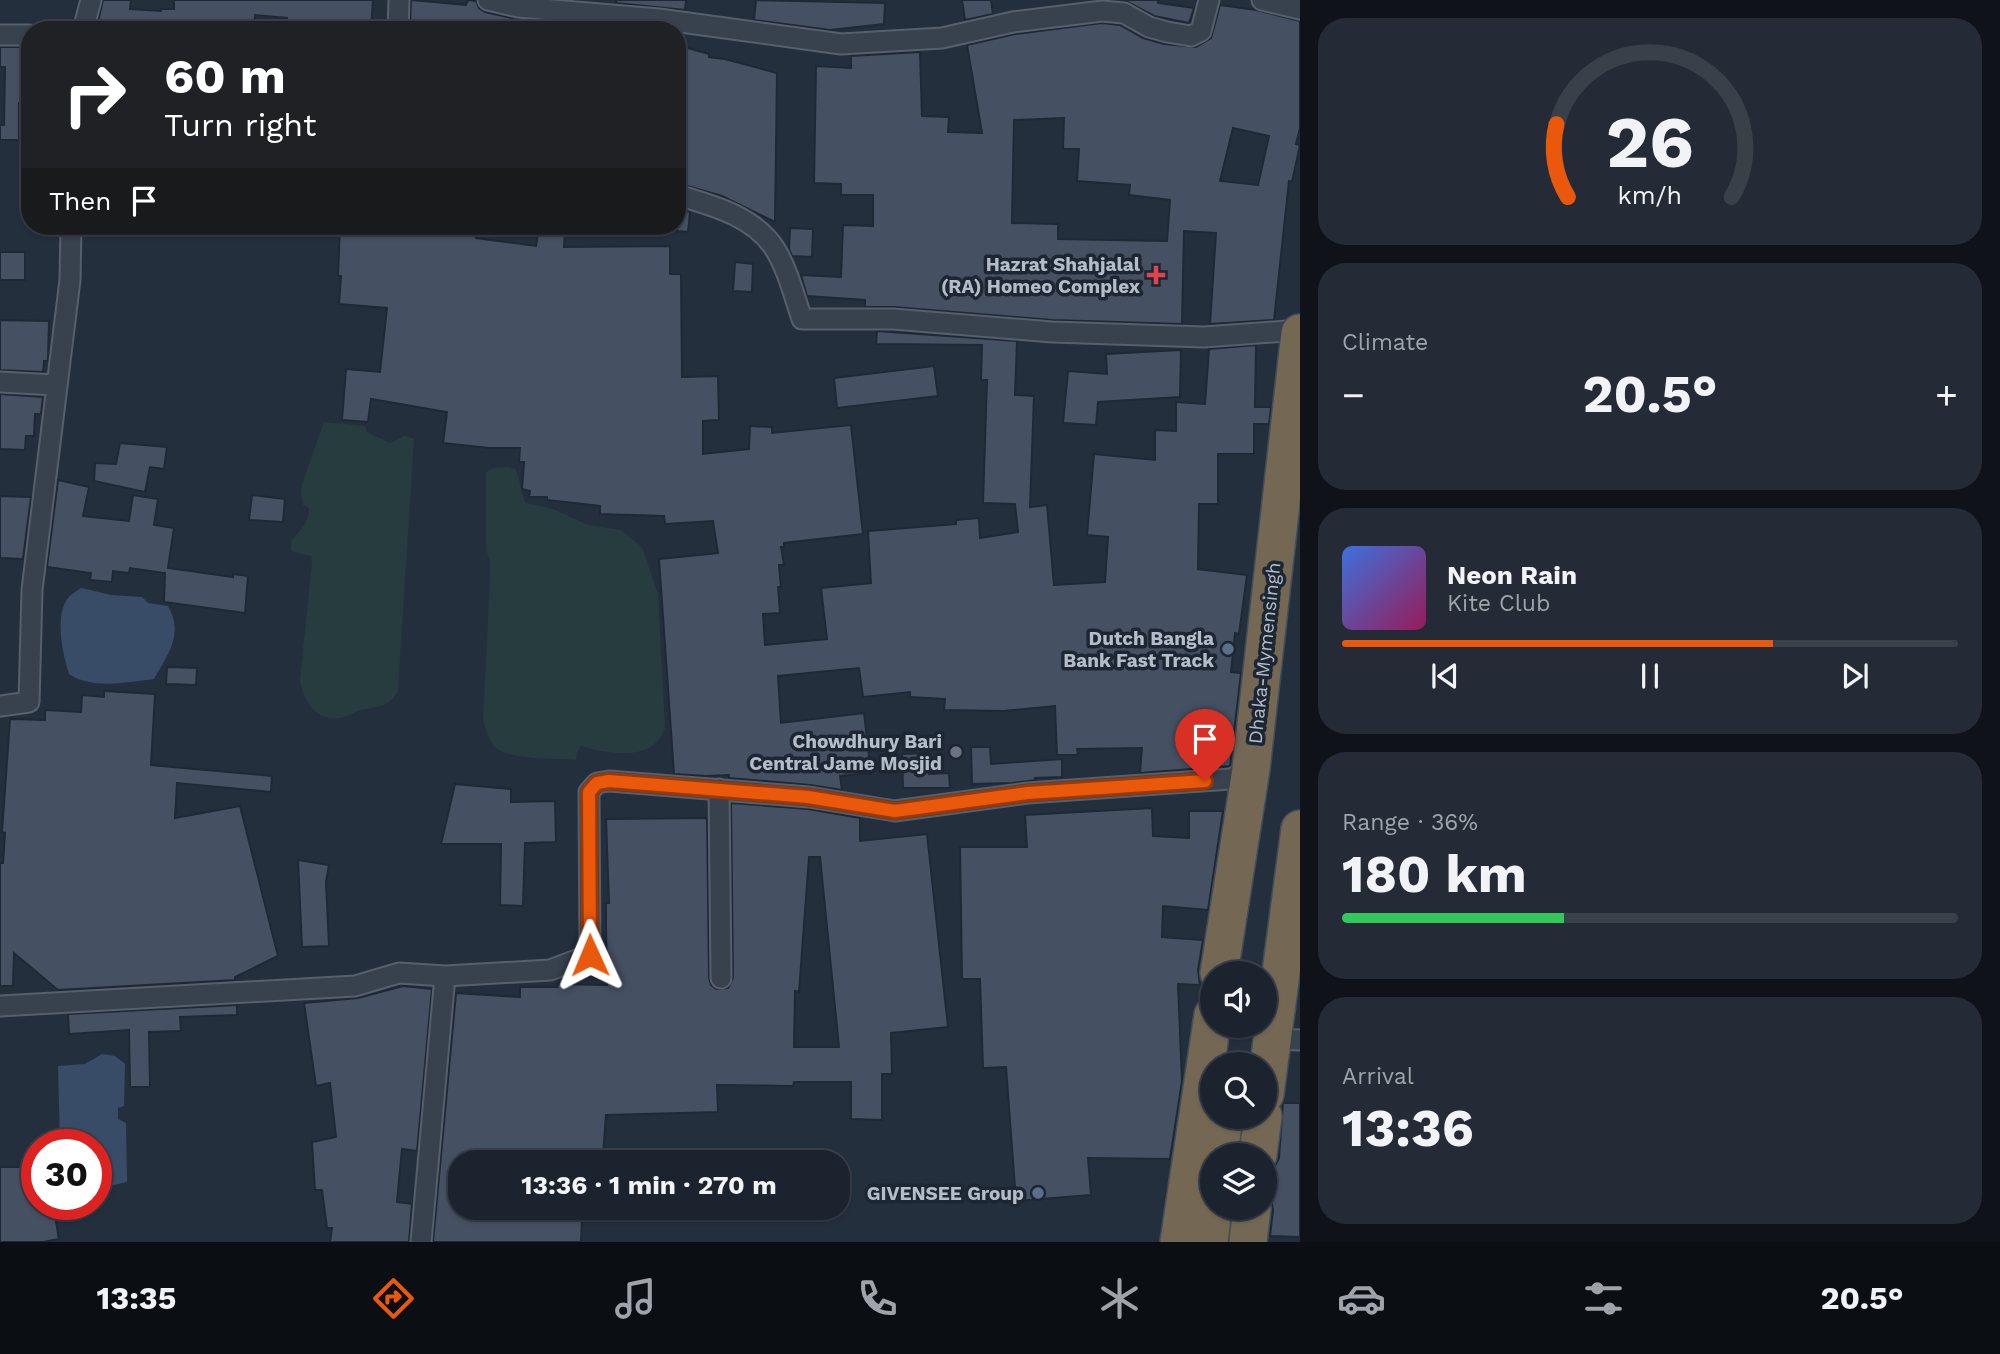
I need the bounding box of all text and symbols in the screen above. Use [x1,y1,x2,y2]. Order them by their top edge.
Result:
text: 60 m [164,47,286,105]
icon: right [49,49,140,140]
text: 26 [1606,100,1694,186]
text: Turn right [164,106,316,144]
text: km/h [1618,181,1682,210]
icon: arrive [125,182,163,220]
text: Then [49,186,111,216]
place label: Hazrat Shahjalal (RA) Homeo Complex [941,253,1141,298]
marker: Hazrat Shahjalal (RA) Homeo Complex [1146,265,1166,285]
text: Climate [1342,329,1428,356]
text: 20.5° [1582,364,1718,425]
text: − [1342,373,1365,417]
text: + [1935,373,1958,417]
text: Neon Rain [1447,560,1577,590]
street label: Dhaka-Mymensingh [1244,561,1285,745]
text: Kite Club [1447,590,1550,617]
place label: Dutch Bangla Bank Fast Track [1063,627,1214,672]
marker: Dutch Bangla Bank Fast Track [1220,641,1236,657]
icon: previous [1426,657,1464,695]
icon: pause [1631,657,1669,695]
icon: next [1836,657,1874,695]
pin [1175,709,1235,781]
icon: arrive [1186,720,1224,758]
place label: Chowdhury Bari Central Jame Mosjid [749,730,942,775]
marker: Chowdhury Bari Central Jame Mosjid [948,744,964,760]
text: Range · 36% [1342,809,1478,836]
text: 180 km [1342,844,1527,905]
position arrow [553,918,627,992]
map controls [1200,961,1277,1220]
button: sound [1200,961,1277,1038]
button: search [1200,1052,1277,1129]
text: Arrival [1342,1063,1414,1090]
text: 13:36 [1342,1098,1474,1159]
speed limit sign: 30 [21,1129,112,1220]
button: layers [1200,1143,1277,1220]
text: 13:36 · 1 min · 270 m [521,1170,777,1200]
place label: GIVENSEE Group [867,1182,1024,1205]
marker: GIVENSEE Group [1030,1185,1046,1201]
icon: directions [369,1274,418,1323]
icon: music [611,1274,660,1323]
icon: phone [853,1274,902,1323]
icon: climate [1095,1274,1144,1323]
icon: car [1337,1274,1386,1323]
icon: filters [1579,1274,1628,1323]
text: 13:35 [96,1279,177,1317]
text: 20.5° [1820,1279,1904,1317]

